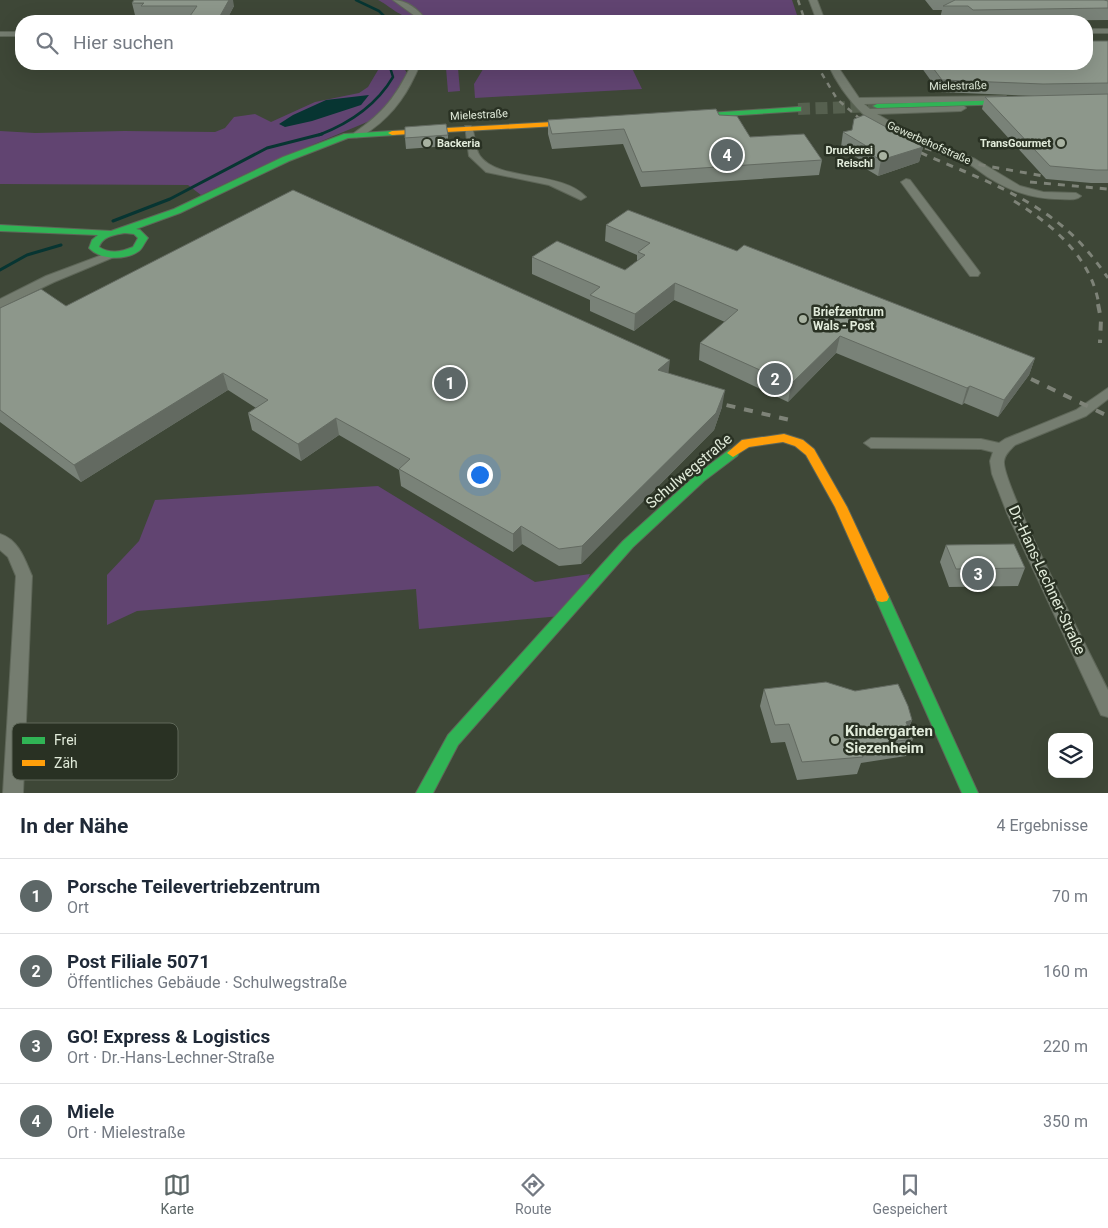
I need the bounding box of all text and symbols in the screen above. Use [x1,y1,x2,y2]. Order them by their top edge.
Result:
search box [15,15,1093,70]
icon: search [33,29,61,57]
text: Hier suchen [73,31,174,54]
street label: Mielestraße [929,79,987,93]
street label: Mielestraße [450,107,508,123]
street label: Gewerbehofstraße [885,119,973,167]
pin: 4 [711,136,743,174]
marker: Backeria [421,137,433,149]
place label: Backeria [437,137,480,150]
place label: TransGourmet [980,137,1051,150]
marker: TransGourmet [1055,137,1067,149]
place label: Druckerei Reischl [825,144,873,170]
marker: Druckerei Reischl [877,150,889,162]
place label: Briefzentrum Wals - Post [813,305,884,333]
marker: Briefzentrum Wals - Post [797,313,809,325]
pin: 2 [759,360,791,398]
pin: 1 [434,364,466,402]
street label: Schulwegstraße [642,430,736,512]
your location [467,462,493,488]
street label: Dr.-Hans-Lechner-Straße [1005,503,1089,657]
pin: 3 [962,555,994,593]
place label: Kindergarten Siezenheim [845,722,933,757]
legend [12,723,178,780]
text: Frei [54,732,77,748]
map controls [1048,733,1093,778]
button: layers [1048,733,1093,778]
marker: Kindergarten Siezenheim [829,734,841,746]
text: Zäh [54,755,78,771]
text: In der Nähe [20,814,128,838]
text: 4 Ergebnisse [996,816,1088,835]
text: Porsche Teilevertriebzentrum [67,875,320,898]
text: 1 [31,887,41,906]
text: 70 m [1052,887,1088,906]
text: Ort [67,898,89,917]
text: Post Filiale 5071 [67,950,210,973]
text: 2 [31,962,41,981]
text: 160 m [1043,962,1088,981]
text: Öffentliches Gebäude · Schulwegstraße [67,973,347,992]
text: GO! Express & Logistics [67,1025,270,1048]
text: 3 [31,1037,41,1056]
text: 220 m [1043,1037,1088,1056]
text: Ort · Dr.-Hans-Lechner-Straße [67,1048,274,1067]
text: Miele [67,1100,114,1123]
text: 4 [31,1112,41,1131]
text: 350 m [1043,1112,1088,1131]
text: Ort · Mielestraße [67,1123,185,1142]
tab: Karte [161,1171,194,1217]
tab: Route [515,1171,551,1217]
tab: Gespeichert [872,1171,947,1217]

